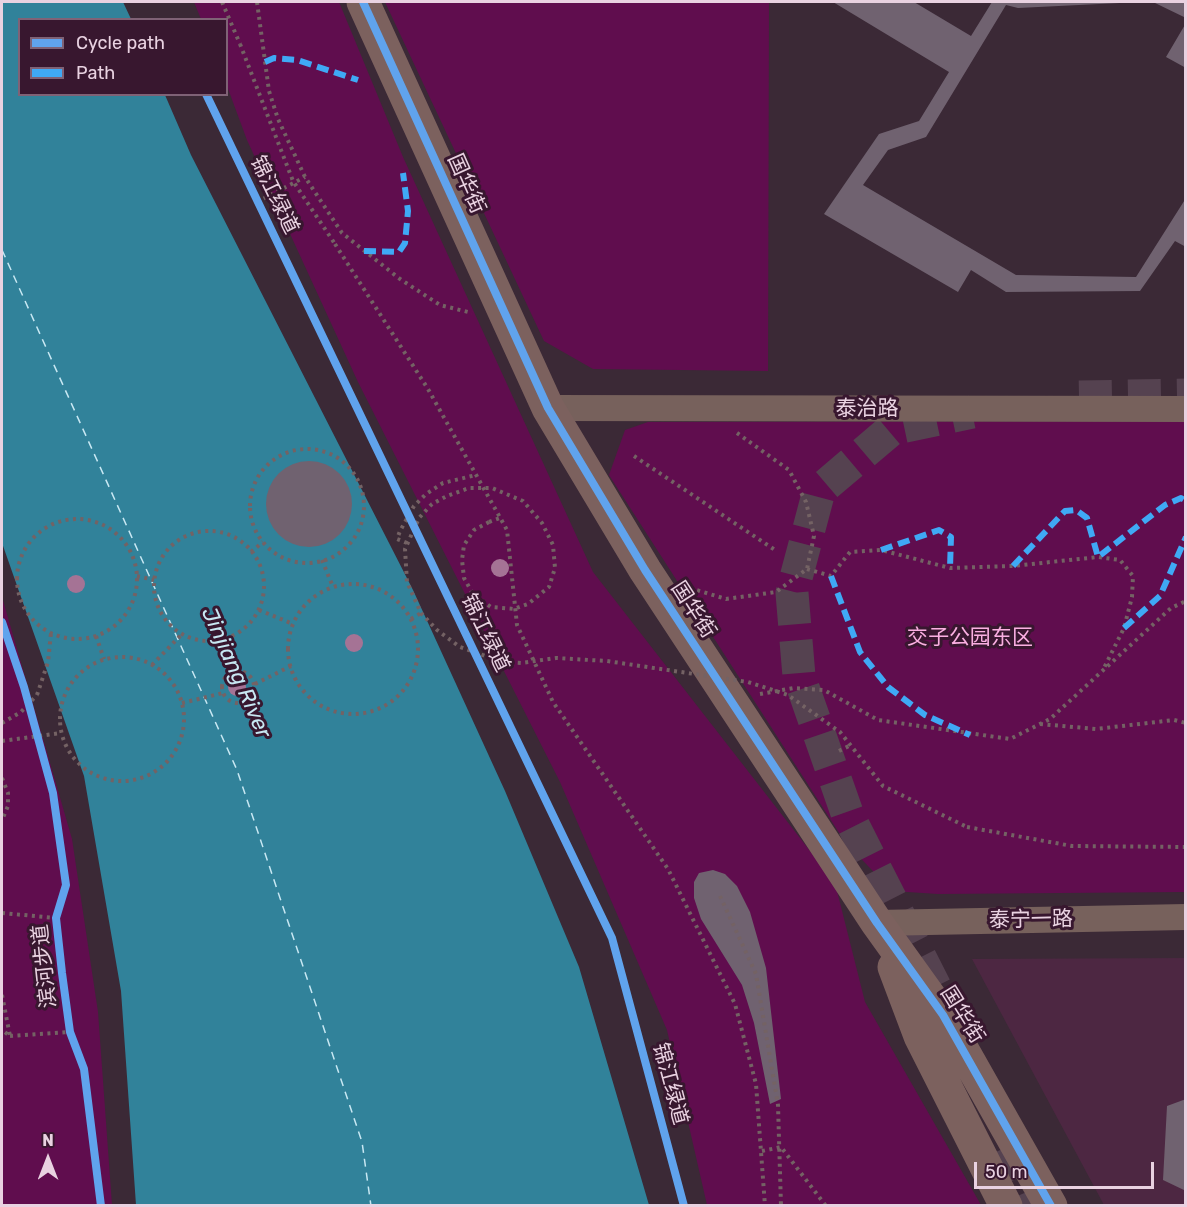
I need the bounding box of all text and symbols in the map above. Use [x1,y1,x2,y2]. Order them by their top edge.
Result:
legend [18,18,228,96]
text: Cycle path [76,32,165,54]
text: Path [76,62,115,84]
street label: 国华街 [442,150,490,218]
street label: 锦江绿道 [244,152,304,238]
street label: 泰治路 [836,396,898,422]
street label: 国华街 [665,577,721,643]
street label: 锦江绿道 [455,590,515,676]
water label: Jinjiang River [195,603,277,743]
park label: 交子公园东区 [907,625,1033,651]
street label: 泰宁一路 [989,907,1073,933]
street label: 滨河步道 [28,923,62,1009]
street label: 国华街 [935,982,989,1048]
street label: 锦江绿道 [647,1040,693,1128]
north arrow [18,1129,78,1189]
text: N [42,1131,54,1150]
scale bar [977,1150,1157,1188]
text: 50 m [985,1161,1028,1183]

